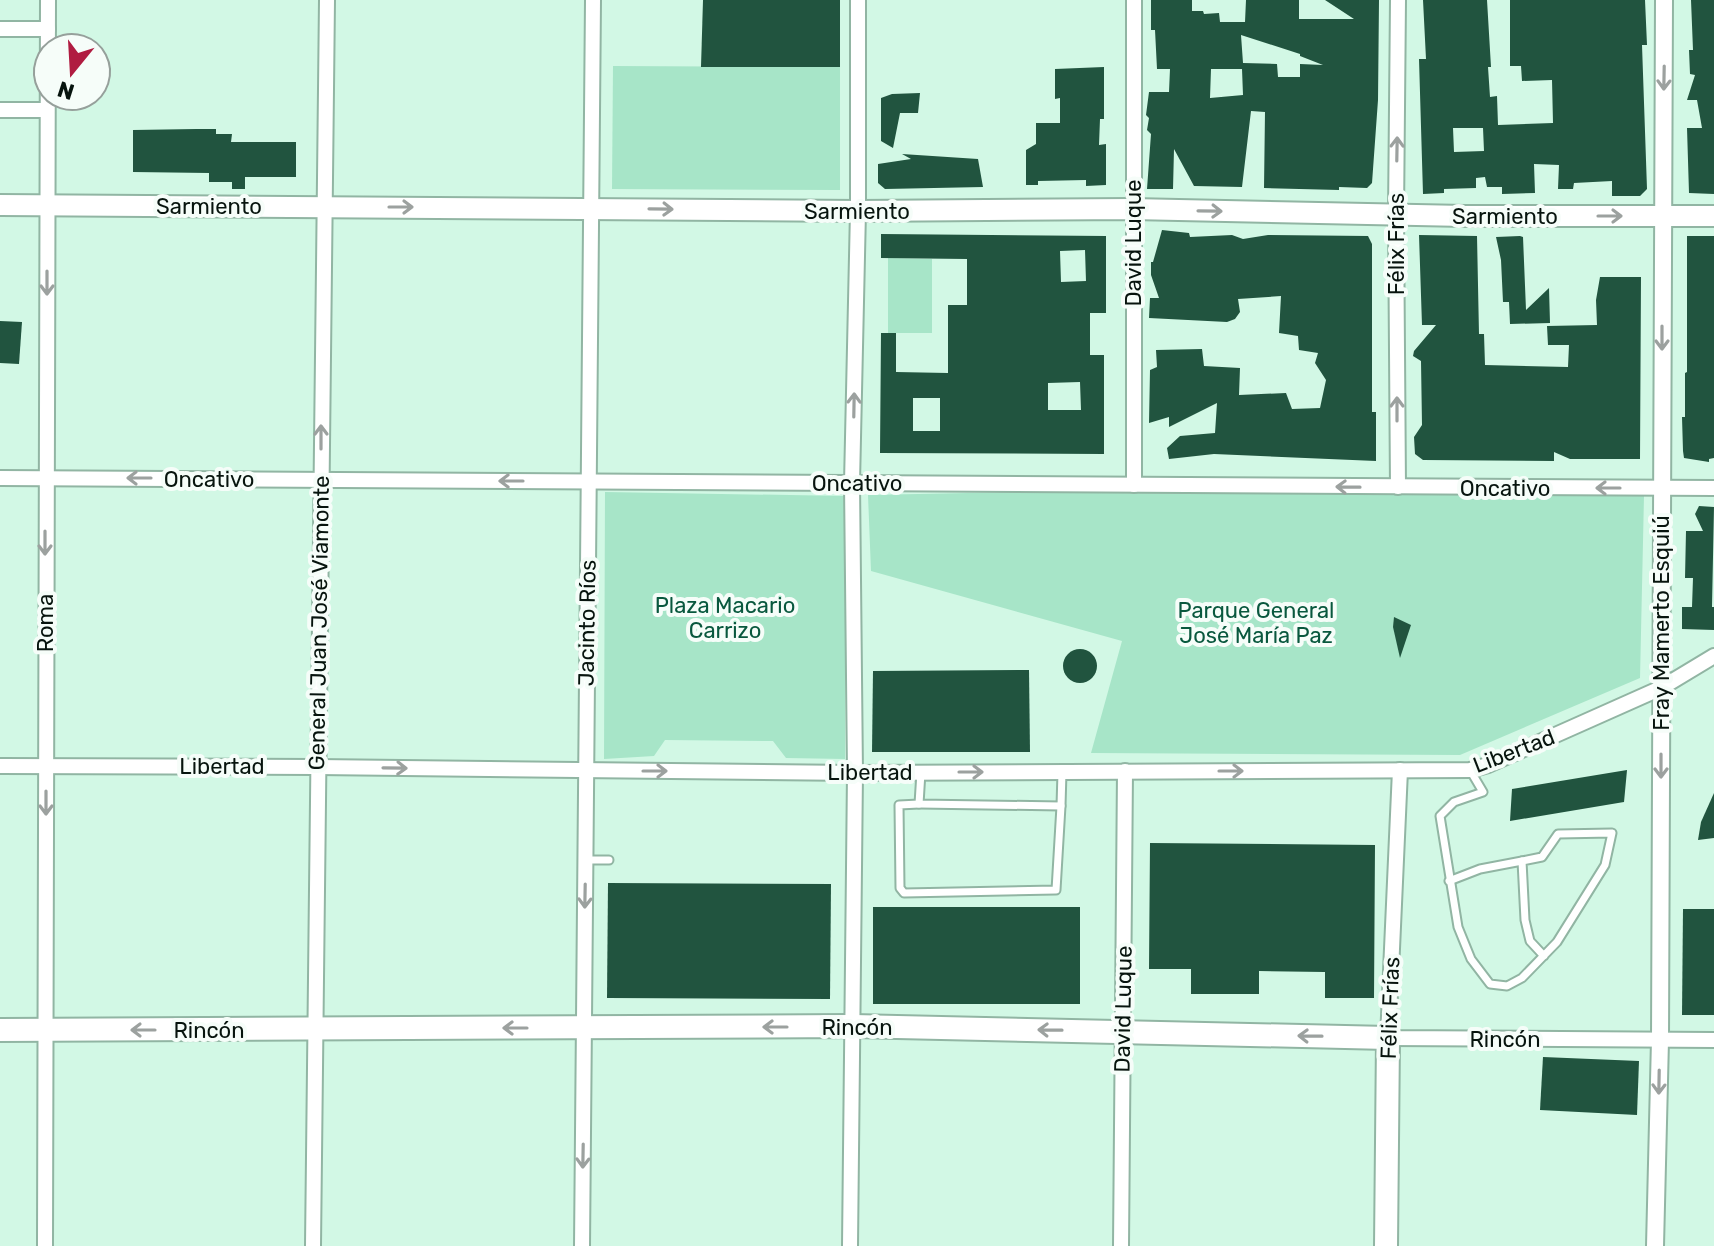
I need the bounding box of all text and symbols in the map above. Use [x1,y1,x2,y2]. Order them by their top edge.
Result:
north arrow [32,32,112,112]
one-way arrow [1656,64,1671,91]
text: N [54,75,78,106]
one-way arrow [1389,136,1404,163]
street label: David Luque [1120,179,1147,307]
street label: Sarmiento [156,193,262,220]
street label: Félix Frías [1383,193,1410,295]
street label: Sarmiento [804,198,910,225]
one-way arrow [387,199,414,215]
one-way arrow [647,201,674,217]
one-way arrow [1196,203,1223,219]
street label: Sarmiento [1452,203,1558,230]
one-way arrow [1596,208,1623,224]
one-way arrow [39,269,54,296]
one-way arrow [1654,324,1670,351]
one-way arrow [846,392,862,419]
one-way arrow [1389,396,1405,423]
one-way arrow [313,424,329,451]
street label: Oncativo [164,466,254,493]
street label: Oncativo [812,470,902,497]
one-way arrow [126,471,153,486]
one-way arrow [498,473,525,489]
street label: General Juan José Viamonte [303,475,335,771]
street label: Oncativo [1460,475,1550,502]
one-way arrow [1335,479,1362,495]
one-way arrow [1595,480,1622,496]
street label: Fray Mamerto Esquiú [1648,515,1675,731]
one-way arrow [37,529,53,556]
street label: Jacinto Ríos [572,559,602,687]
park label: Plaza Macario Carrizo [655,592,795,644]
street label: Roma [32,594,59,652]
park label: Parque General José María Paz [1178,597,1334,649]
street label: Libertad [1469,723,1559,779]
one-way arrow [1653,752,1669,779]
street label: Libertad [179,753,265,780]
street label: Libertad [827,759,913,786]
one-way arrow [381,760,408,776]
one-way arrow [641,763,668,779]
one-way arrow [1217,763,1244,779]
one-way arrow [957,764,984,780]
one-way arrow [38,789,54,816]
one-way arrow [577,882,593,909]
street label: David Luque [1108,945,1138,1073]
street label: Félix Frías [1375,956,1405,1060]
street label: Rincón [821,1014,893,1041]
street label: Rincón [173,1017,245,1044]
one-way arrow [762,1019,789,1035]
one-way arrow [502,1020,529,1036]
one-way arrow [130,1022,157,1038]
one-way arrow [1037,1023,1064,1038]
street label: Rincón [1469,1026,1541,1053]
one-way arrow [1297,1029,1324,1044]
one-way arrow [1651,1068,1667,1095]
one-way arrow [575,1142,591,1169]

